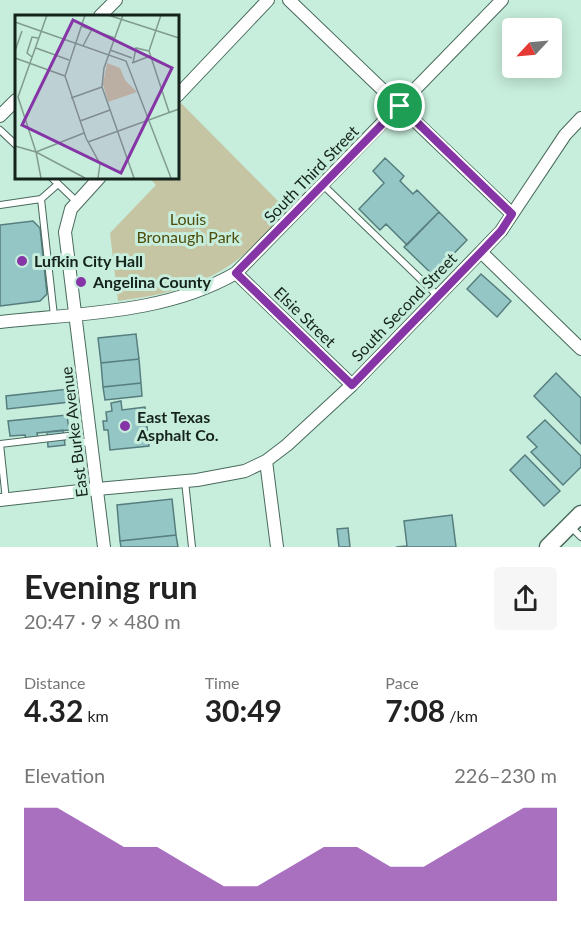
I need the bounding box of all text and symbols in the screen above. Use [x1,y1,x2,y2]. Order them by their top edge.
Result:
inset map [15,15,178,178]
north arrow [502,18,562,78]
map controls [502,18,562,78]
pin [374,80,425,131]
icon: arrive [383,89,416,122]
street label: South Third Street [259,121,362,226]
park label: Louis Bronaugh Park [136,209,240,246]
street label: South Second Street [347,248,460,365]
place label: Lufkin City Hall [34,251,143,270]
marker: Lufkin City Hall [15,254,29,268]
place label: Angelina County [92,272,212,291]
marker: Angelina County [74,275,88,289]
street label: Elsie Street [271,283,340,351]
street label: East Burke Avenue [56,366,91,498]
place label: East Texas Asphalt Co. [136,407,219,444]
marker: East Texas Asphalt Co. [118,419,132,433]
text: Evening run [24,566,198,606]
button: share [494,567,557,630]
text: 20:47 · 9 × 480 m [24,609,181,633]
text: Distance [24,673,85,692]
text: Time [205,673,240,692]
text: Pace [385,673,419,692]
text: 4.32 [24,692,83,728]
text: 30:49 [205,692,282,728]
text: 7:08 [385,692,445,728]
text: km [83,706,109,725]
text: /km [445,706,478,725]
text: Elevation [24,763,105,787]
text: 226–230 m [454,763,557,787]

